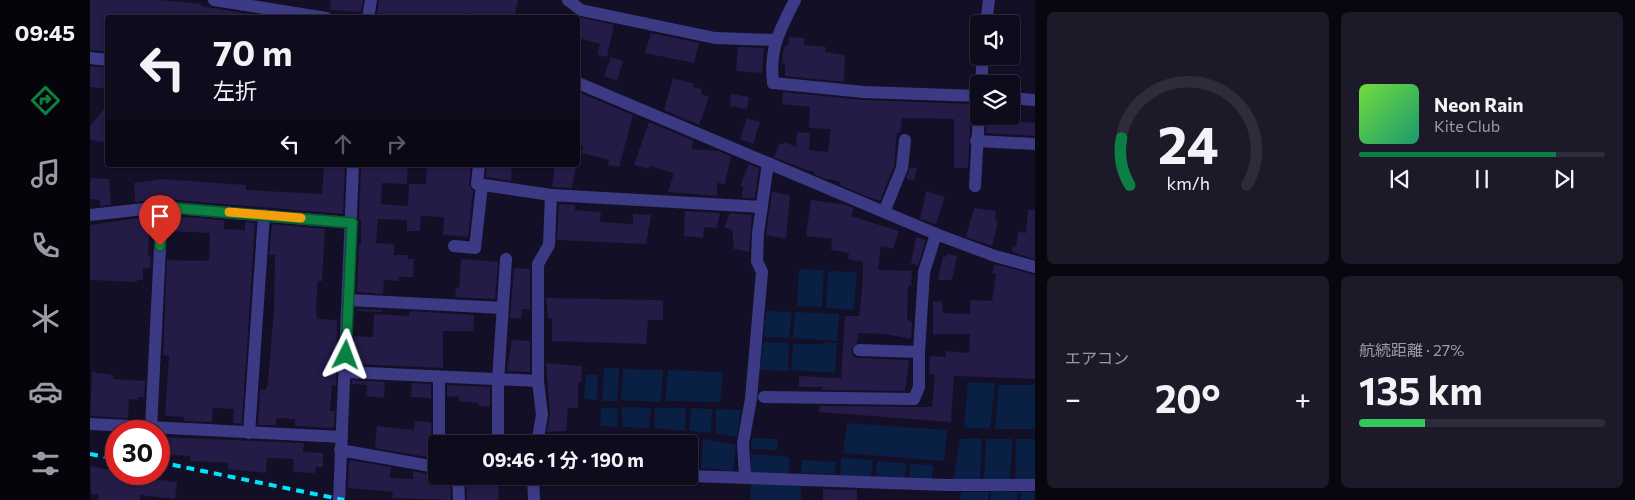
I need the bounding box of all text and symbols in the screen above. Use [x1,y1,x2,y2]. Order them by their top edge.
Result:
map controls [970,15,1020,125]
button: sound [970,15,1020,65]
text: 09:45 [15,19,75,46]
text: 70 m [213,30,293,73]
icon: left [130,35,195,100]
button: layers [970,75,1020,125]
text: 左折 [213,77,257,104]
icon: directions [28,83,63,118]
text: Neon Rain [1434,93,1524,116]
text: 24 [1158,111,1218,175]
text: Kite Club [1434,116,1500,135]
icon: left [276,130,304,158]
icon: ahead [329,130,357,158]
icon: right [382,130,410,158]
icon: music [28,156,63,191]
icon: previous [1386,165,1414,193]
icon: pause [1468,165,1496,193]
icon: next [1550,165,1578,193]
text: km/h [1166,172,1210,194]
pin [139,195,181,246]
icon: arrive [146,202,174,230]
icon: phone [28,228,63,263]
icon: climate [28,301,63,336]
position arrow [319,328,371,380]
text: 航続距離 · 27% [1359,340,1464,359]
text: エアコン [1065,348,1129,367]
text: 135 km [1359,366,1483,413]
icon: car [28,374,63,409]
text: 20° [1155,374,1221,421]
text: − [1065,381,1081,415]
text: + [1295,381,1311,415]
speed limit sign: 30 [105,420,170,485]
icon: filters [28,446,63,481]
text: 09:46 · 1 分 · 190 m [482,448,644,471]

